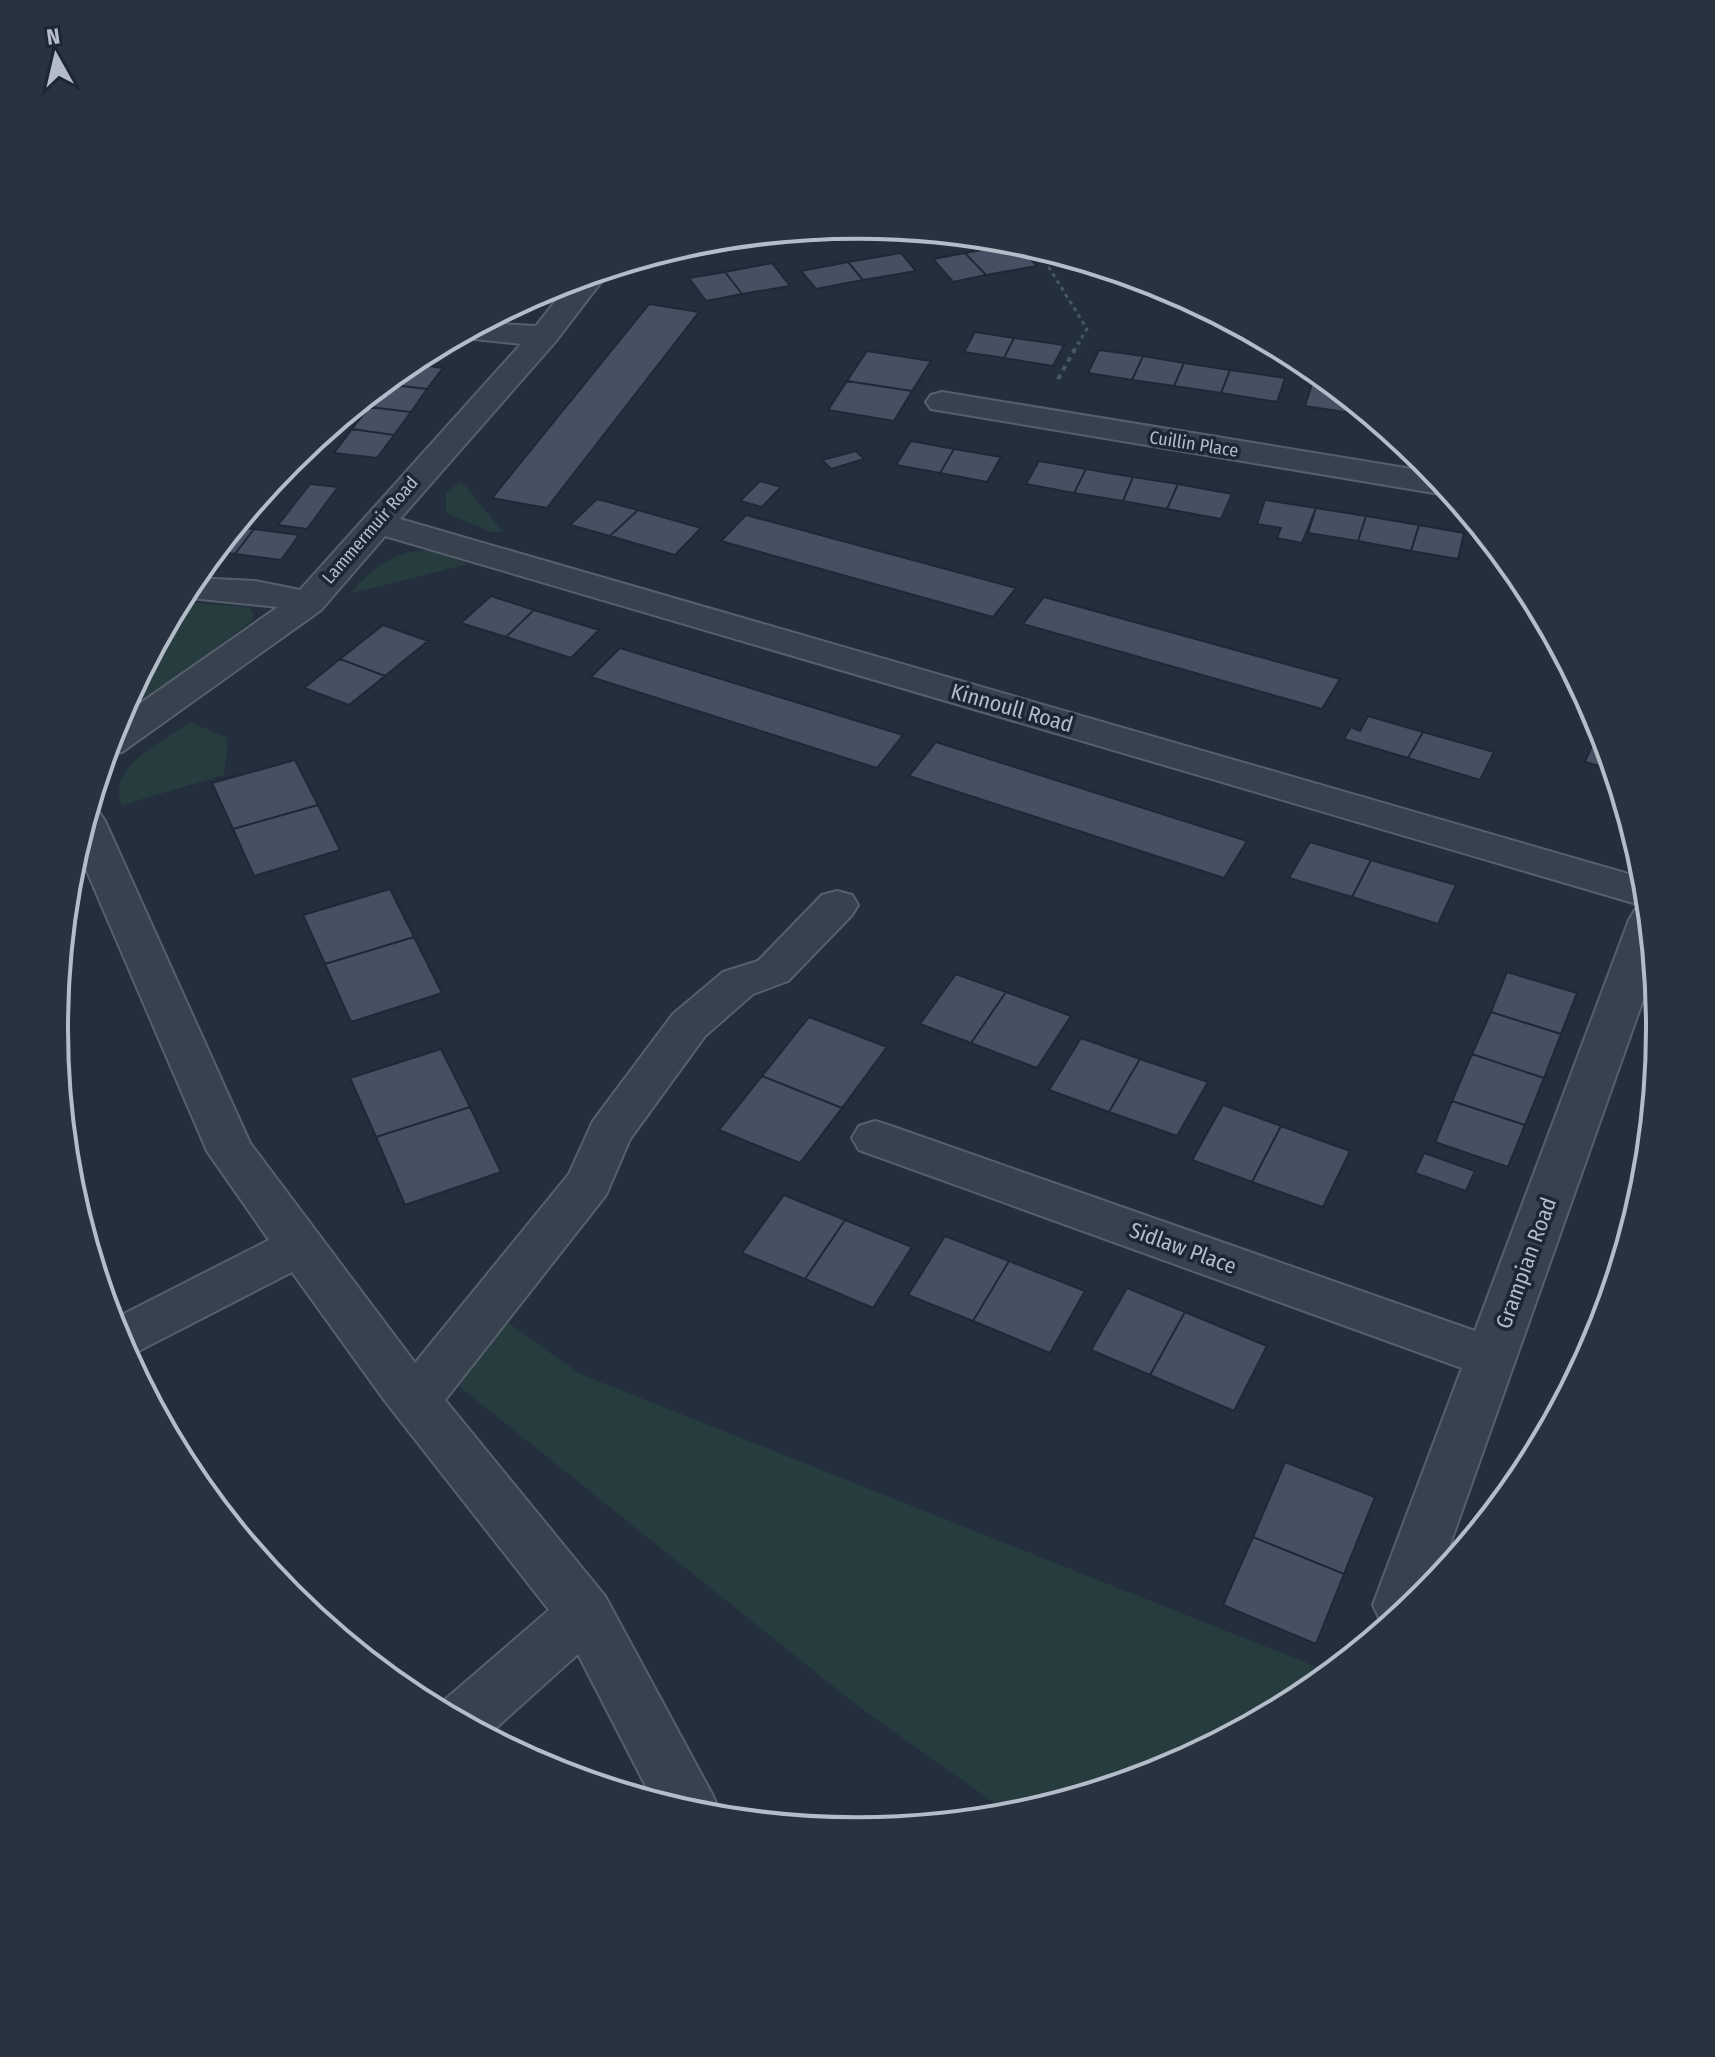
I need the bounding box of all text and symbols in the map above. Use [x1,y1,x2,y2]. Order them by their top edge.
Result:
north arrow [16,16,96,96]
text: N [45,22,62,51]
street label: Cuillin Place [1148,426,1240,462]
street label: Lammermuir Road [317,472,423,588]
street label: Kinnoull Road [948,678,1076,738]
street label: Grampian Road [1490,1194,1562,1332]
street label: Sidlaw Place [1126,1216,1240,1280]

